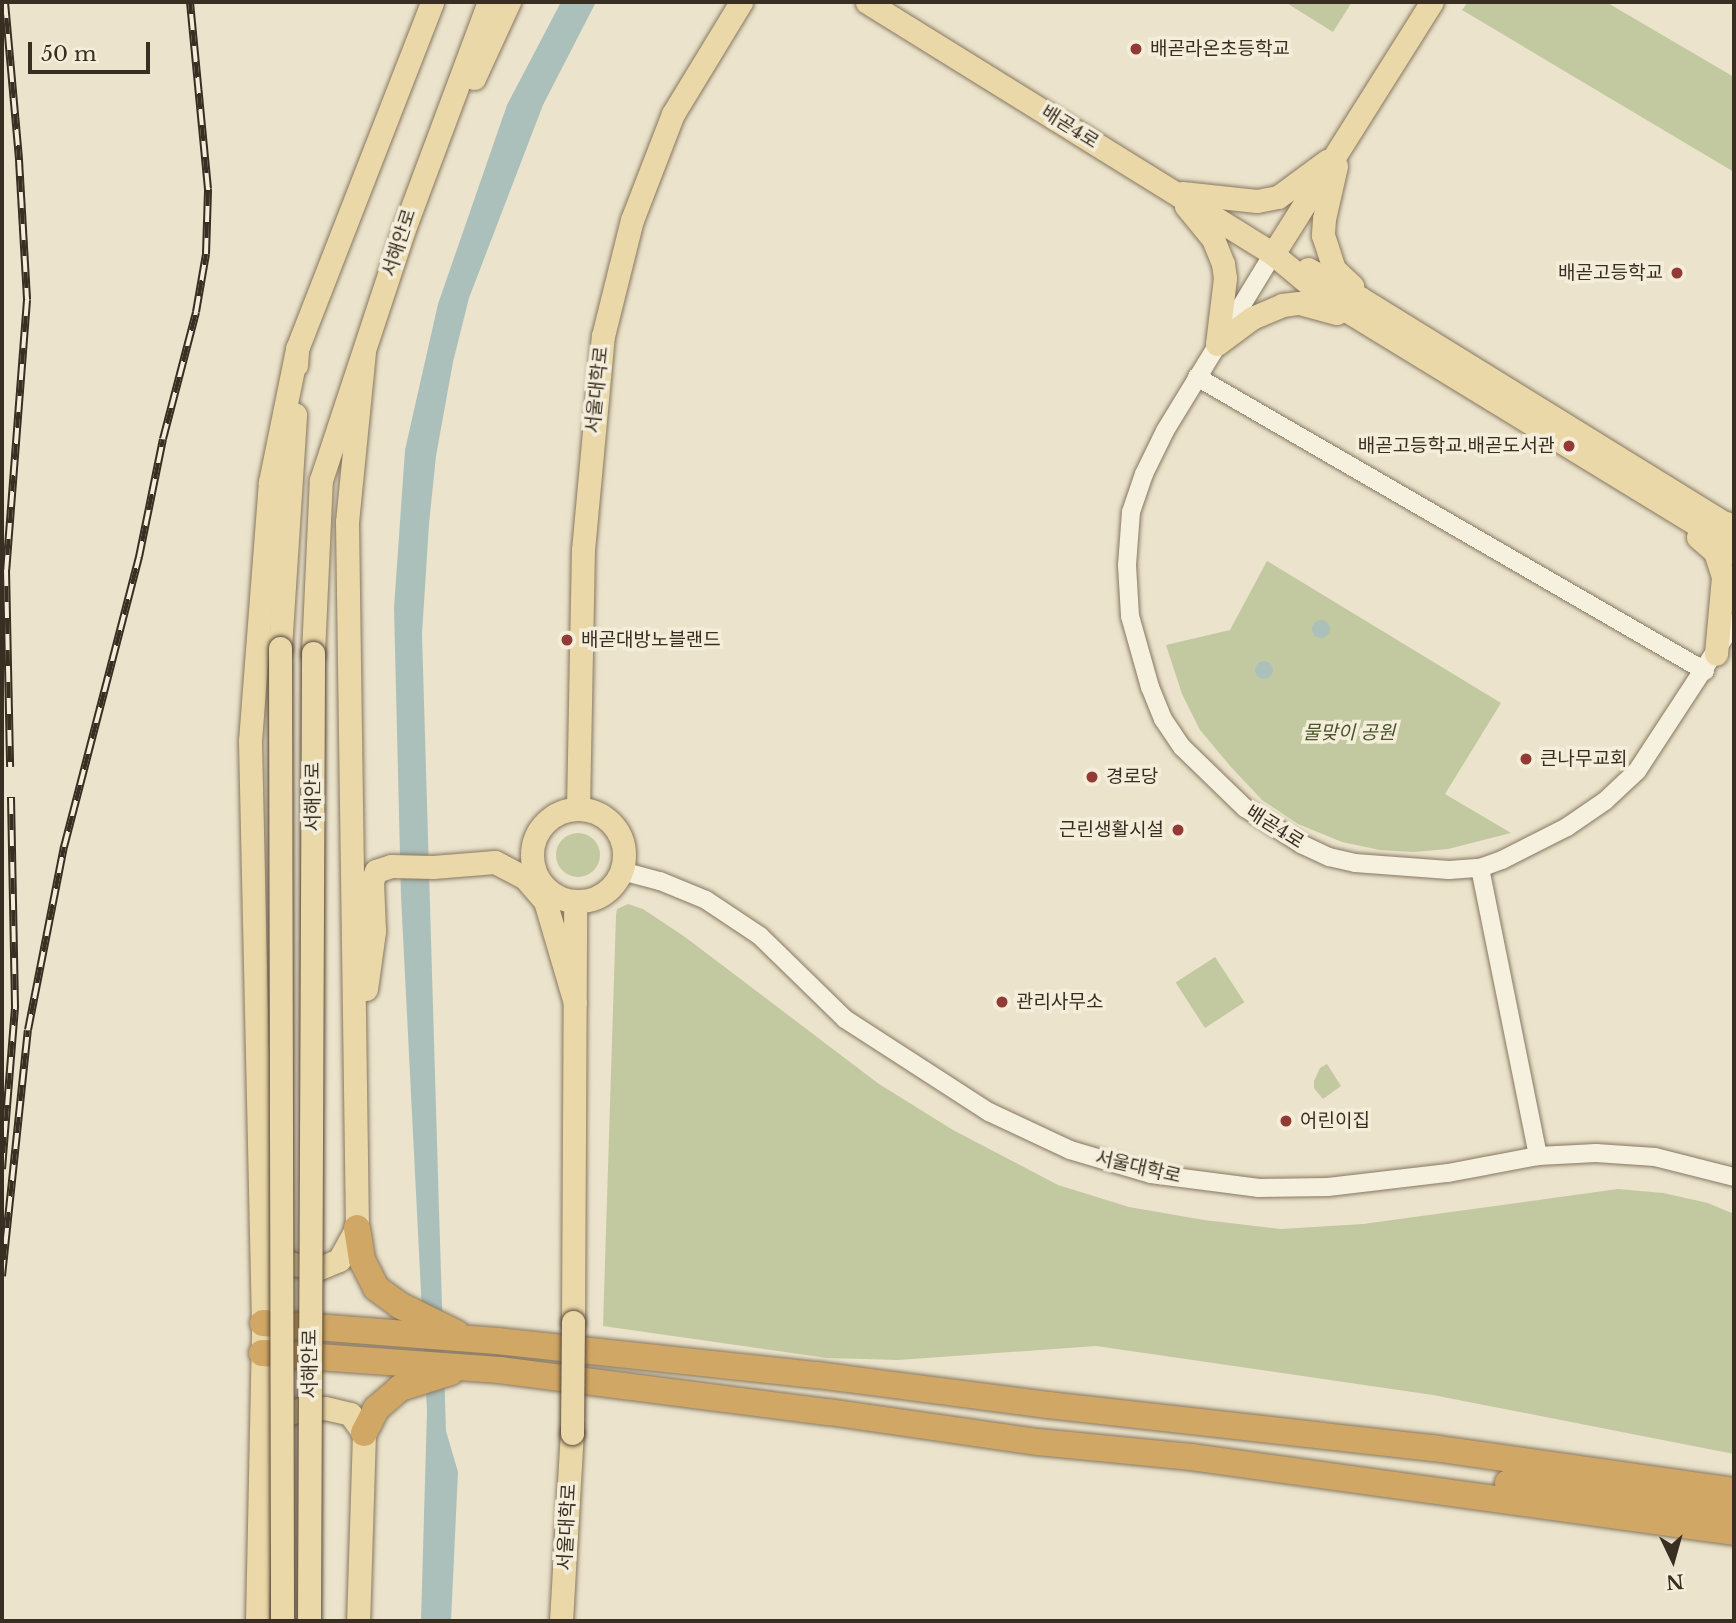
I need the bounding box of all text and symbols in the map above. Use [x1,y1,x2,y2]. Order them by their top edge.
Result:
scale bar [32,28,154,72]
place label: 배곧라온초등학교 [1150,38,1290,60]
text: 50 m [41,41,96,67]
marker: 배곧라온초등학교 [1128,41,1144,57]
street label: 배곧4로 [1037,100,1103,154]
street label: 서해안로 [377,206,421,280]
place label: 배곧고등학교 [1558,262,1663,284]
marker: 배곧고등학교 [1669,265,1685,281]
street label: 서울대학로 [581,345,613,435]
place label: 배곧고등학교.배곧도서관 [1358,435,1555,457]
marker: 배곧고등학교.배곧도서관 [1561,438,1577,454]
place label: 배곧대방노블랜드 [581,629,721,651]
marker: 배곧대방노블랜드 [559,632,575,648]
park label: 물맞이 공원 [1303,722,1395,744]
place label: 큰나무교회 [1540,748,1627,770]
marker: 큰나무교회 [1518,751,1534,767]
street label: 서해안로 [302,762,324,832]
place label: 경로당 [1106,766,1158,788]
marker: 경로당 [1084,769,1100,785]
street label: 배곧4로 [1242,800,1308,854]
place label: 근린생활시설 [1059,819,1164,841]
marker: 근린생활시설 [1170,822,1186,838]
place label: 관리사무소 [1016,991,1103,1013]
marker: 관리사무소 [994,994,1010,1010]
place label: 어린이집 [1300,1110,1370,1132]
marker: 어린이집 [1278,1113,1294,1129]
street label: 서울대학로 [1093,1146,1183,1188]
street label: 서해안로 [299,1329,321,1399]
street label: 서울대학로 [553,1483,581,1571]
north arrow [1638,1525,1708,1595]
text: N [1665,1569,1685,1594]

